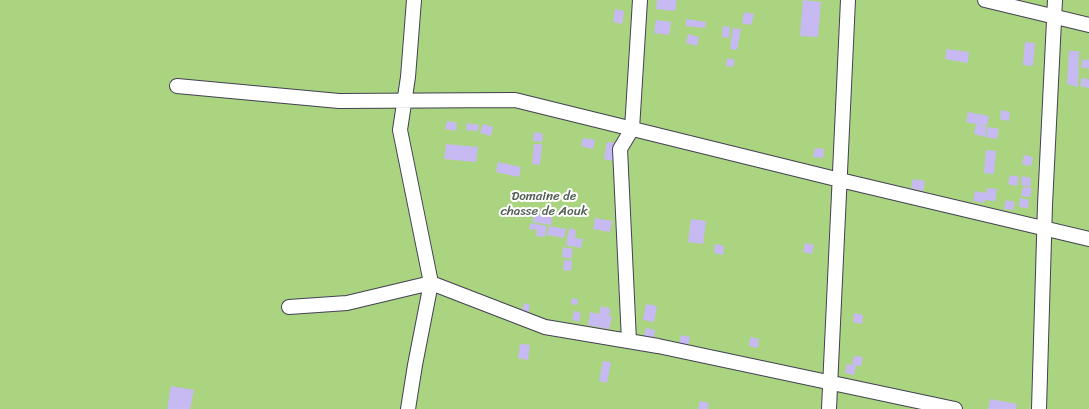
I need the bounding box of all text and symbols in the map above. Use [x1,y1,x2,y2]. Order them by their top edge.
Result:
park label: Domaine de chasse de Aouk [500,189,588,220]

